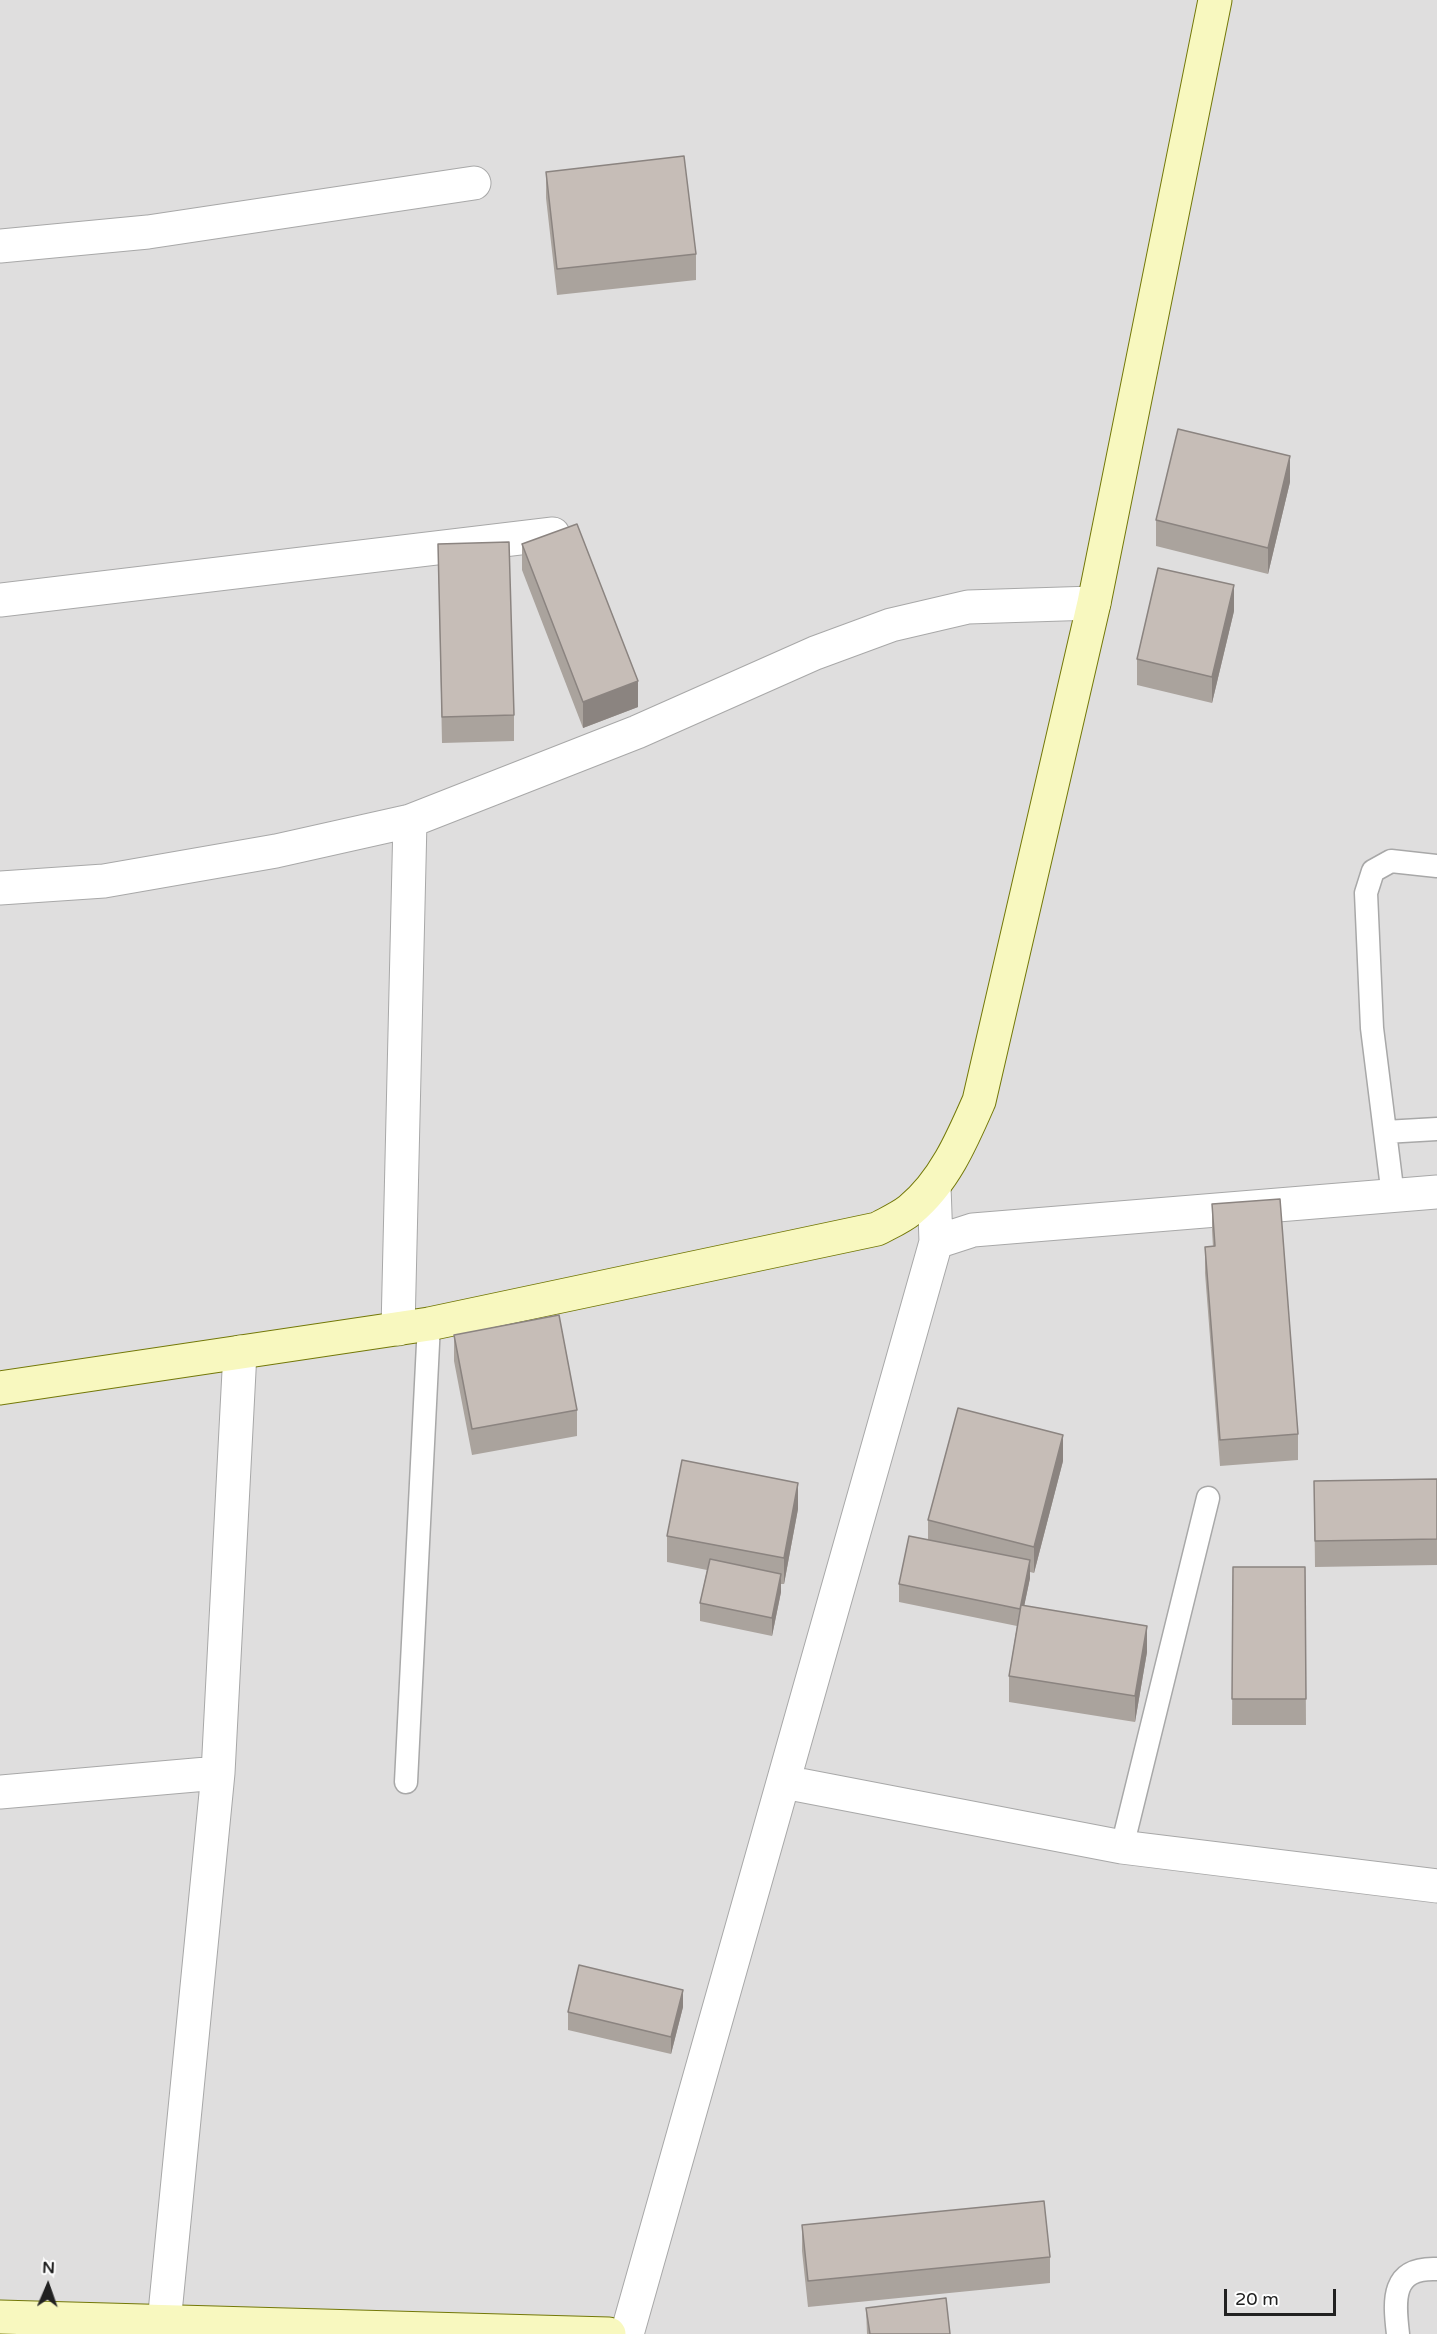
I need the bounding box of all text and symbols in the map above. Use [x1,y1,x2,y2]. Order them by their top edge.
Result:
north arrow [18,2256,78,2316]
text: N [42,2258,55,2278]
scale bar [1227,2277,1340,2315]
text: 20 m [1235,2288,1279,2310]

